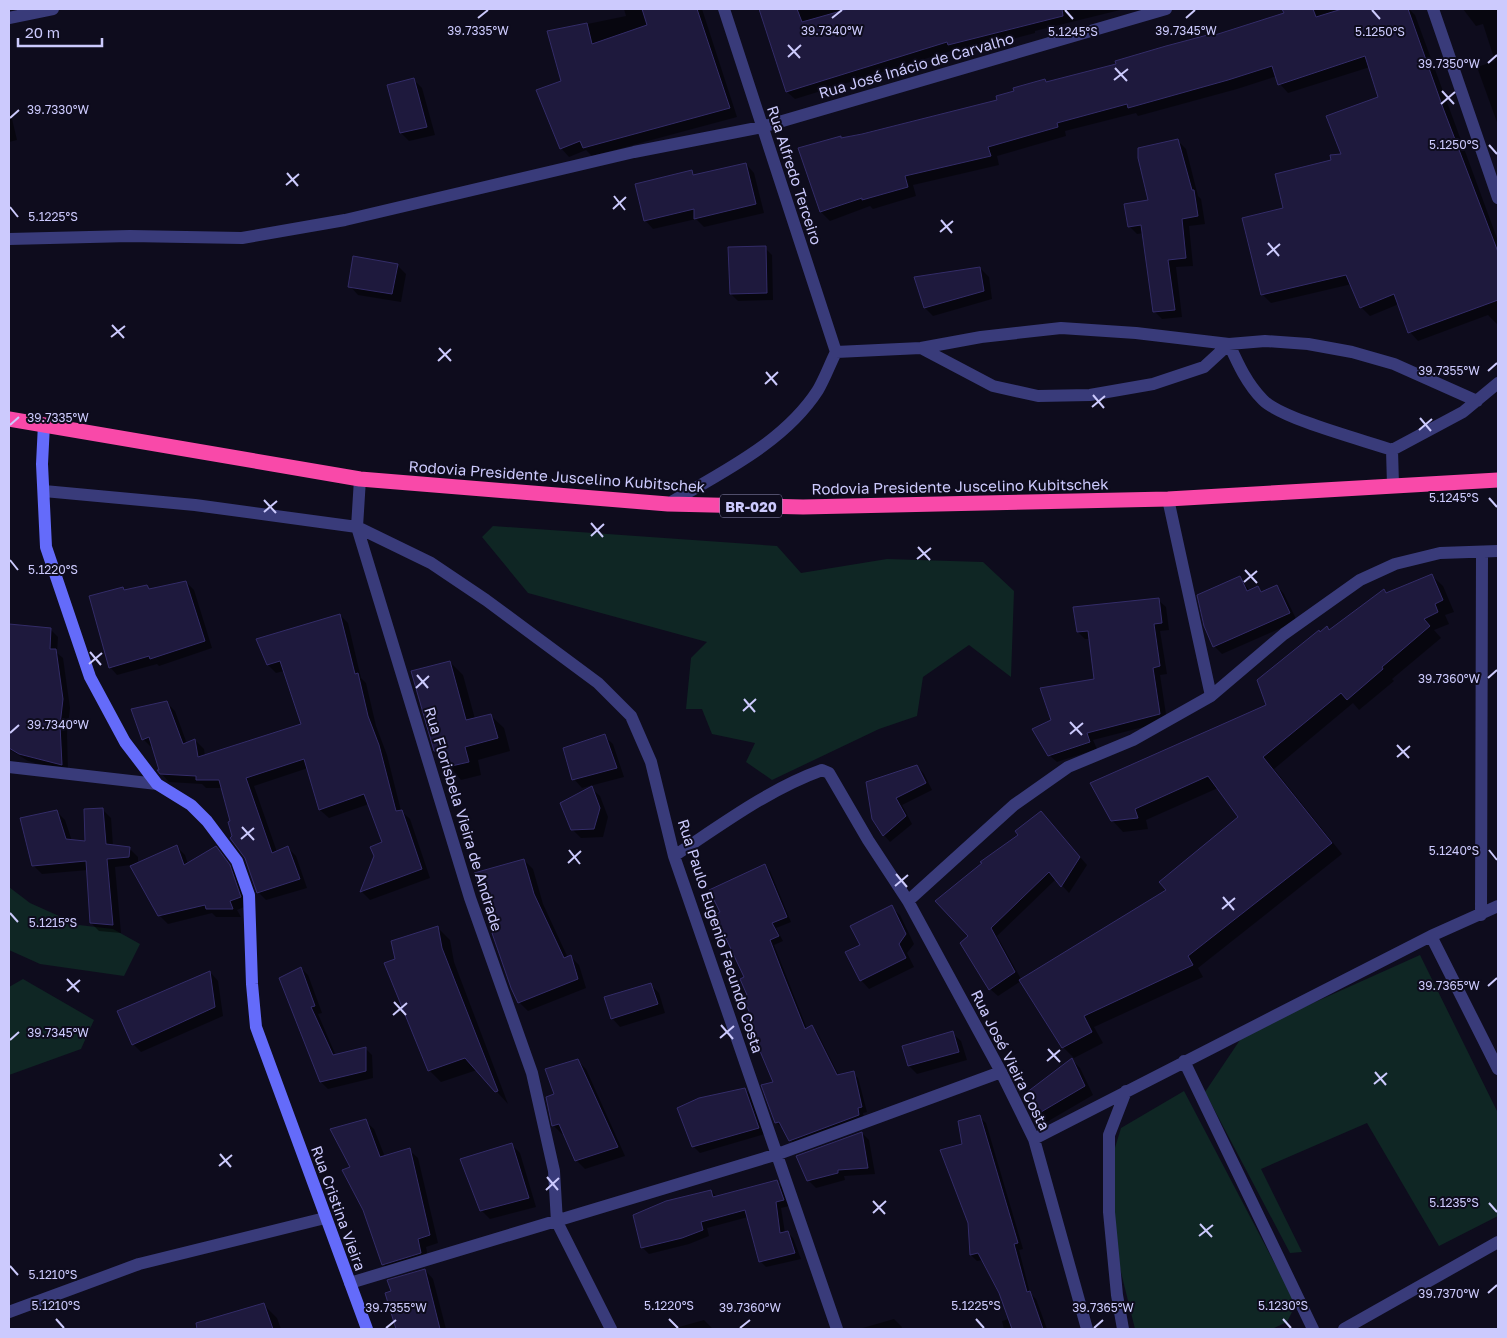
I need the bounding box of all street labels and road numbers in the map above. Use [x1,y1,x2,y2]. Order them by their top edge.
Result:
street label: Rua José Inácio de Carvalho [816,28,1016,102]
street label: Rua Alfredo Terceiro [764,103,826,247]
street label: Rodovia Presidente Juscelino Kubitschek [408,457,706,495]
street label: Rodovia Presidente Juscelino Kubitschek [811,474,1109,498]
road number: BR-020 [720,494,782,518]
street label: Rua Florisbela Vieira de Andrade [421,705,507,934]
street label: Rua Paulo Eugenio Facundo Costa [675,817,767,1055]
street label: Rua José Vieira Costa [968,987,1054,1133]
street label: Rua Cristina Vieira [308,1143,370,1273]

